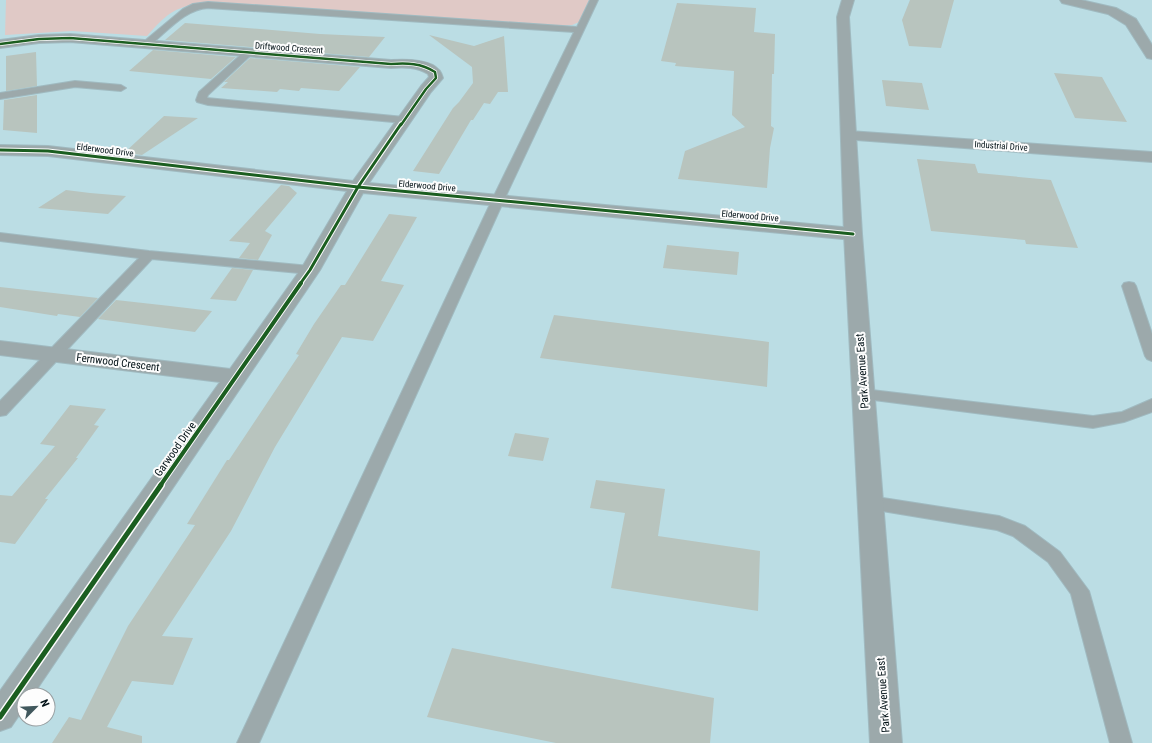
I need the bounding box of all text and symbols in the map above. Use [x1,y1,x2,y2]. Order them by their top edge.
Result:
street label: Driftwood Crescent [255,41,324,55]
street label: Industrial Drive [974,139,1028,153]
street label: Elderwood Drive [76,142,134,158]
street label: Elderwood Drive [398,179,456,193]
street label: Elderwood Drive [721,209,779,223]
street label: Park Avenue East [853,333,872,409]
street label: Fernwood Crescent [76,351,160,374]
street label: Garwood Drive [152,420,199,479]
street label: Park Avenue East [874,657,893,733]
north arrow [16,687,56,727]
text: N [37,697,52,709]

